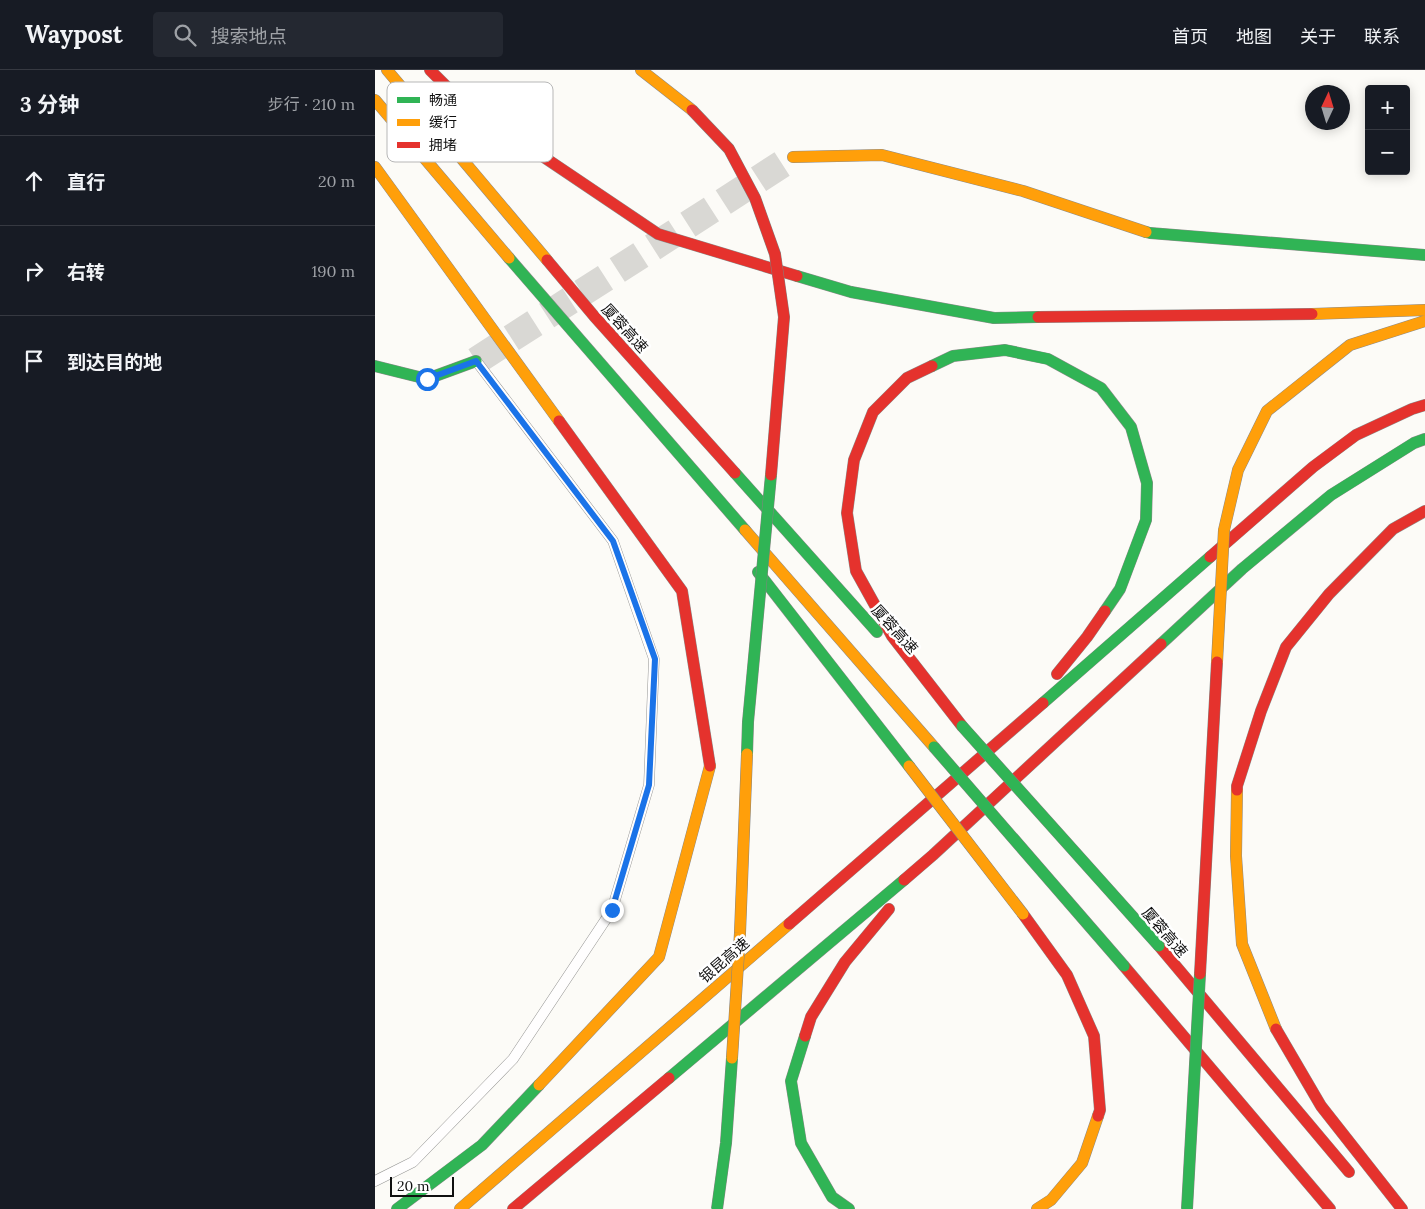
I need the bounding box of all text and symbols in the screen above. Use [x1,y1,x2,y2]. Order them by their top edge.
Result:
search box [153,12,503,57]
text: Waypost [25,19,123,50]
icon: search [171,21,199,49]
text: 搜索地点 [211,24,287,48]
text: 首页 [1172,25,1208,48]
text: 地图 [1236,25,1272,48]
text: 关于 [1300,25,1336,48]
text: 联系 [1364,25,1400,48]
legend [387,82,553,162]
north arrow [1305,85,1350,130]
map controls [1365,85,1410,175]
button: + [1365,85,1410,130]
text: 3 分钟 [20,91,79,118]
text: 畅通 [429,91,457,109]
text: 步行 · 210 m [268,94,355,114]
text: 缓行 [429,113,457,131]
button: − [1365,130,1410,175]
text: 拥堵 [429,136,457,154]
icon: ahead [20,167,48,195]
text: 直行 [67,170,105,194]
text: 20 m [318,171,355,191]
icon: right [20,257,48,285]
text: 右转 [67,260,105,284]
text: 190 m [311,261,355,281]
street label: 厦蓉高速 [598,299,652,357]
icon: arrive [20,347,48,375]
text: 到达目的地 [67,350,162,374]
route start [416,368,439,391]
street label: 厦蓉高速 [868,600,922,658]
route end [601,899,624,922]
street label: 厦蓉高速 [1138,903,1192,961]
street label: 银昆高速 [695,933,753,987]
scale bar [390,1174,454,1197]
text: 20 m [397,1177,429,1195]

